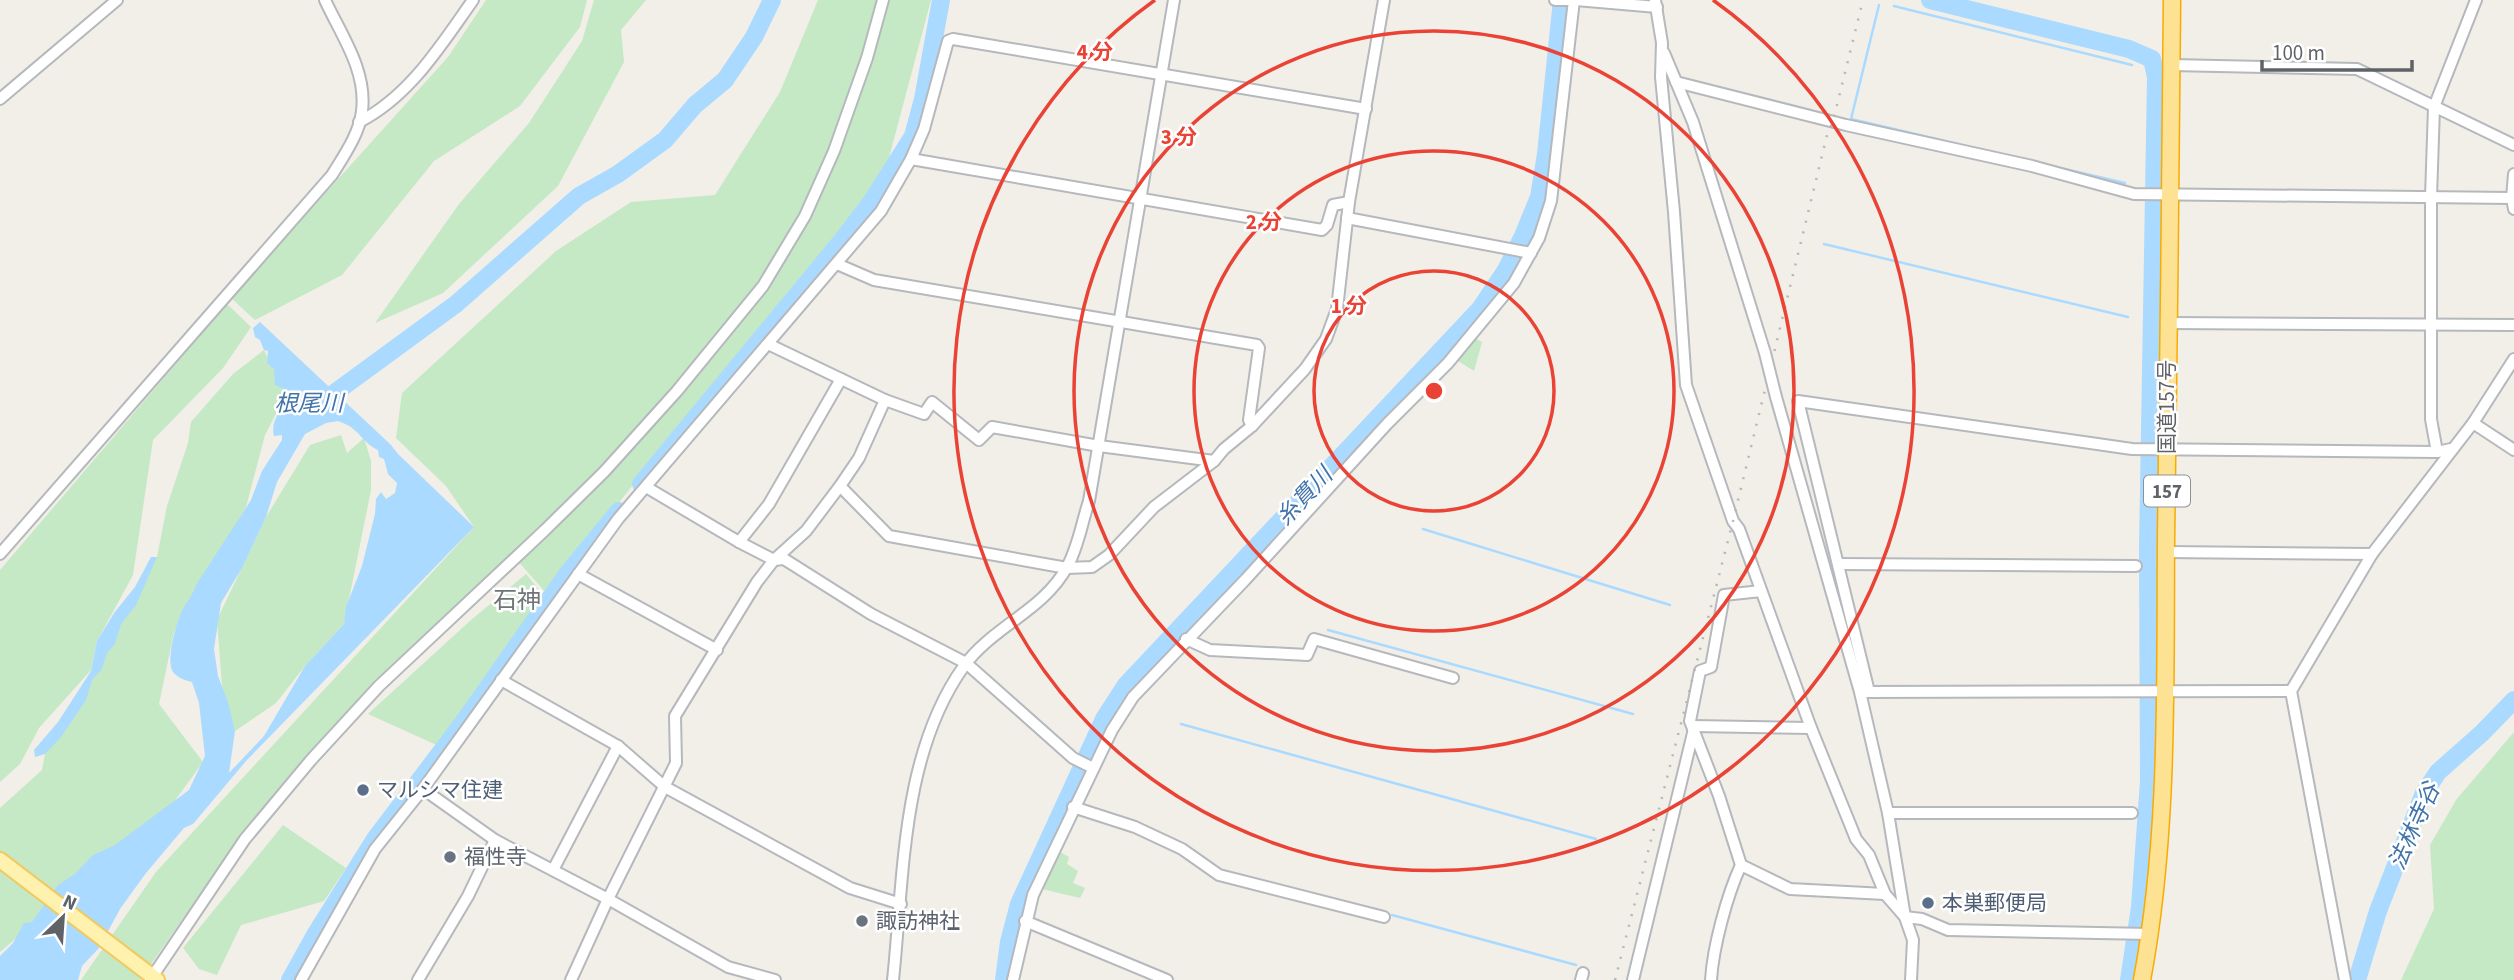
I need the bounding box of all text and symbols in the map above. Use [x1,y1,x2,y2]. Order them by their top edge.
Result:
scale bar [2262,28,2412,72]
text: 4 分 [1077,37,1113,67]
text: 100 m [2272,38,2325,68]
text: 3 分 [1161,122,1197,152]
text: 2 分 [1246,207,1282,237]
text: 1 分 [1331,291,1367,321]
street label: 国道157号 [2152,360,2182,454]
centre of rings [1422,379,1446,403]
water label: 根尾川 [275,387,347,420]
water label: 糸貫川 [1269,458,1342,533]
road number: 157 [2144,476,2190,506]
district label: 石神 [493,583,541,618]
place label: マルシマ住建 [377,775,503,805]
water label: 法林寺谷 [2381,776,2449,875]
marker: マルシマ住建 [355,782,371,798]
place label: 福性寺 [464,842,527,872]
marker: 福性寺 [442,849,458,865]
north arrow [28,882,98,952]
text: N [58,888,81,918]
place label: 本巣郵便局 [1942,888,2047,918]
marker: 本巣郵便局 [1920,895,1936,911]
place label: 諏訪神社 [876,906,960,936]
marker: 諏訪神社 [854,913,870,929]

